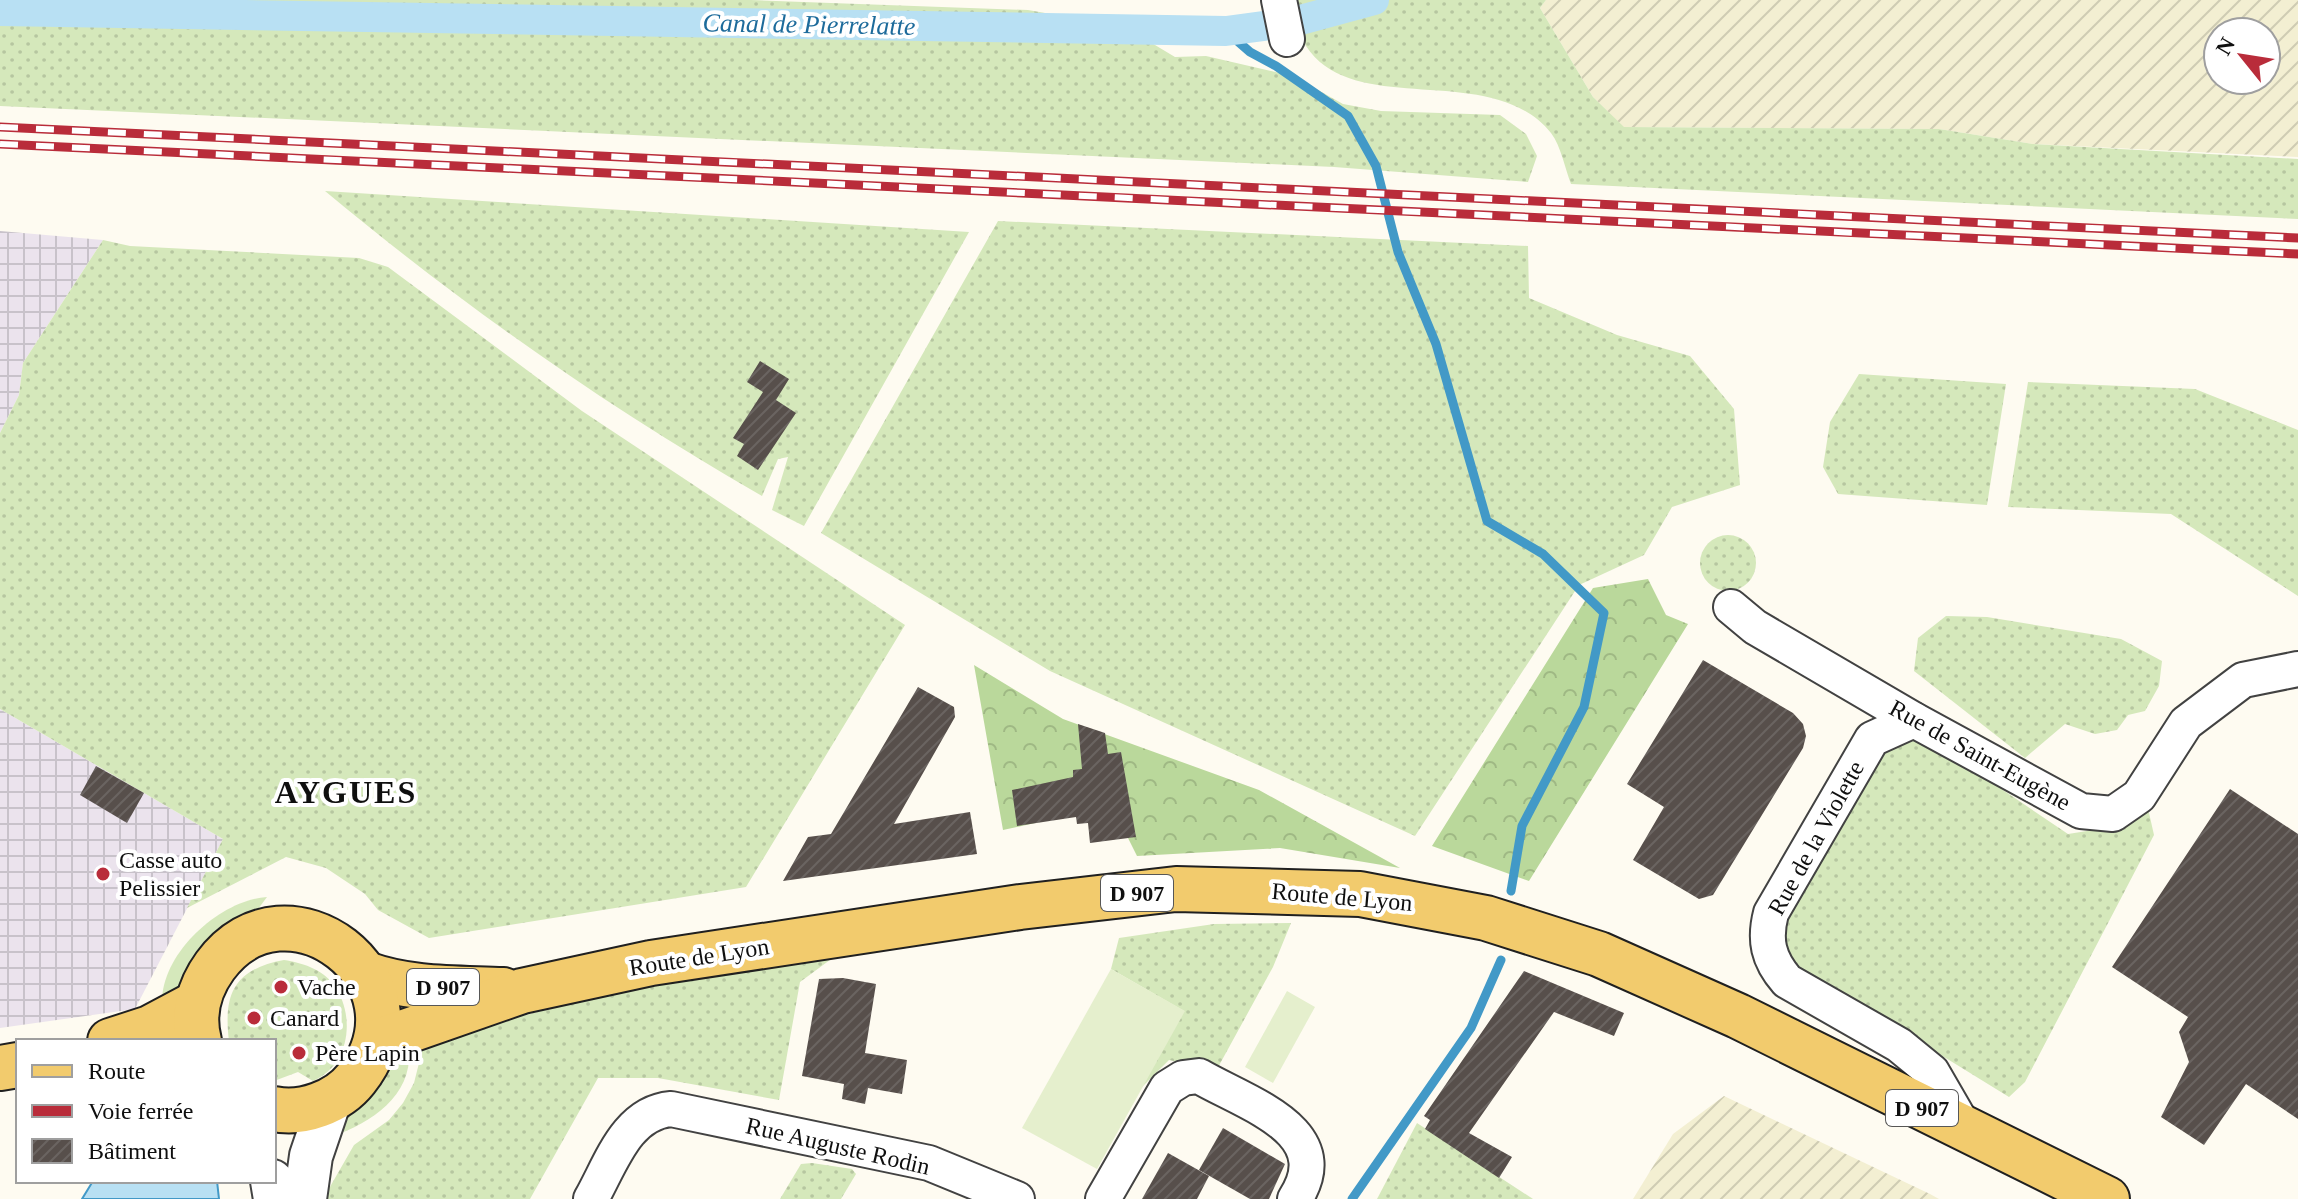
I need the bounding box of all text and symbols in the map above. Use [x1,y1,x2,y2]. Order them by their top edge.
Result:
water label: Canal de Pierrelatte [702,8,916,41]
north arrow [2202,16,2282,96]
text: N [2210,33,2240,59]
street label: Rue de Saint-Eugène [1885,695,2075,815]
street label: Rue de la Violette [1763,756,1869,920]
district label: AYGUES [275,774,417,810]
place label: Casse auto Pelissier [119,847,222,901]
marker: Casse auto Pelissier [94,865,112,883]
road number: D 907 [1101,875,1173,911]
street label: Route de Lyon [1270,878,1414,916]
street label: Route de Lyon [627,933,771,981]
road number: D 907 [407,969,479,1005]
place label: Vache [297,974,356,1000]
marker: Vache [272,978,290,996]
place label: Canard [270,1005,339,1031]
marker: Canard [245,1009,263,1027]
legend [16,1039,276,1183]
place label: Père Lapin [315,1040,420,1066]
marker: Père Lapin [290,1044,308,1062]
text: Route [88,1058,145,1084]
road number: D 907 [1886,1090,1958,1126]
text: Voie ferrée [88,1098,194,1124]
street label: Rue Auguste Rodin [743,1112,933,1180]
text: Bâtiment [88,1138,176,1164]

